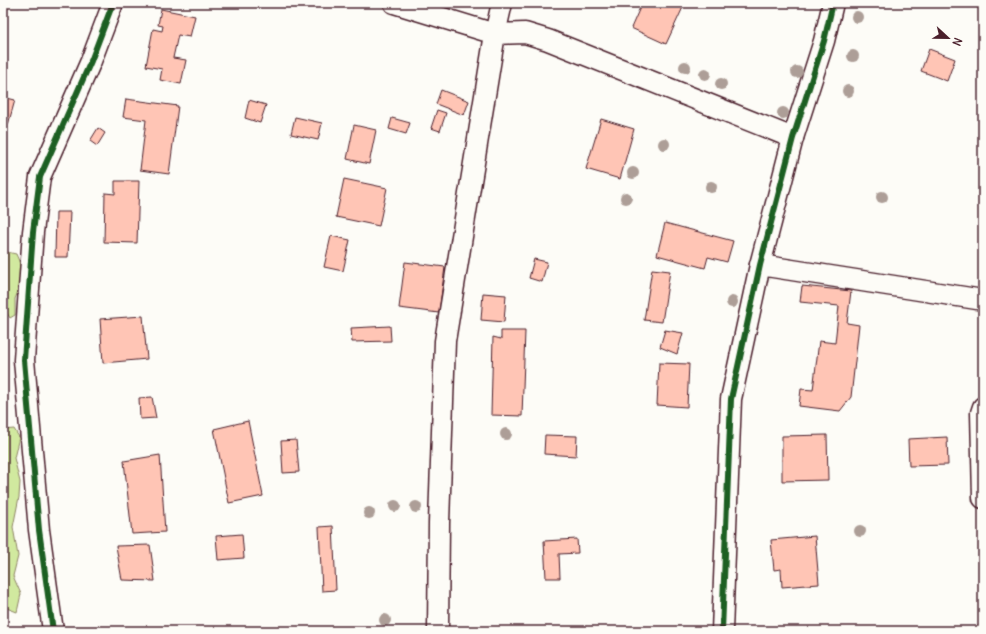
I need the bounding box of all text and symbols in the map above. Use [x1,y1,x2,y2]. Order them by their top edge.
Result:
north arrow [928,18,968,58]
text: N [949,36,965,48]

